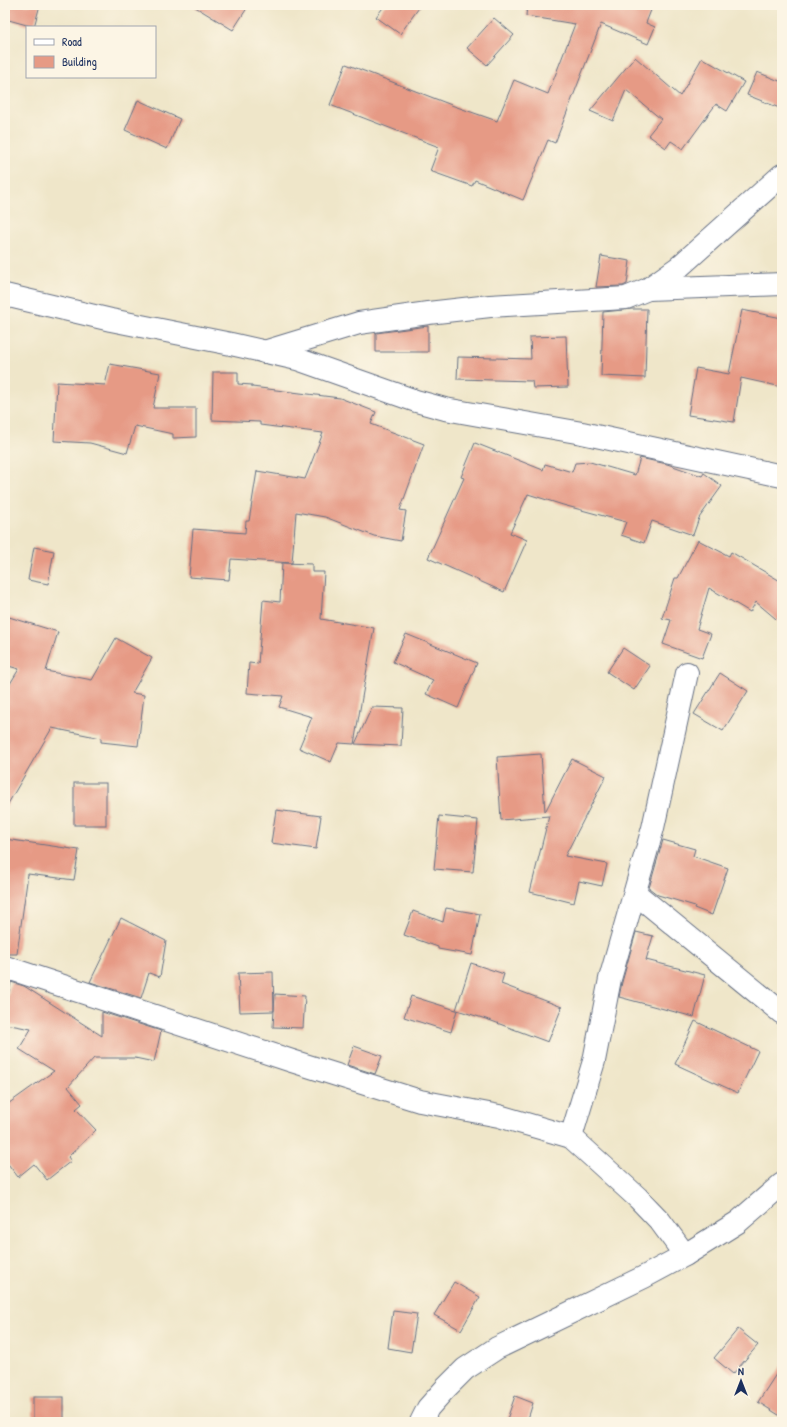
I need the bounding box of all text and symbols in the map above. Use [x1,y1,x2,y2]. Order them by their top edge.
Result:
legend [26,26,156,78]
text: Road [62,33,82,50]
text: Building [62,53,97,70]
north arrow [721,1361,761,1401]
text: N [738,1364,744,1378]

